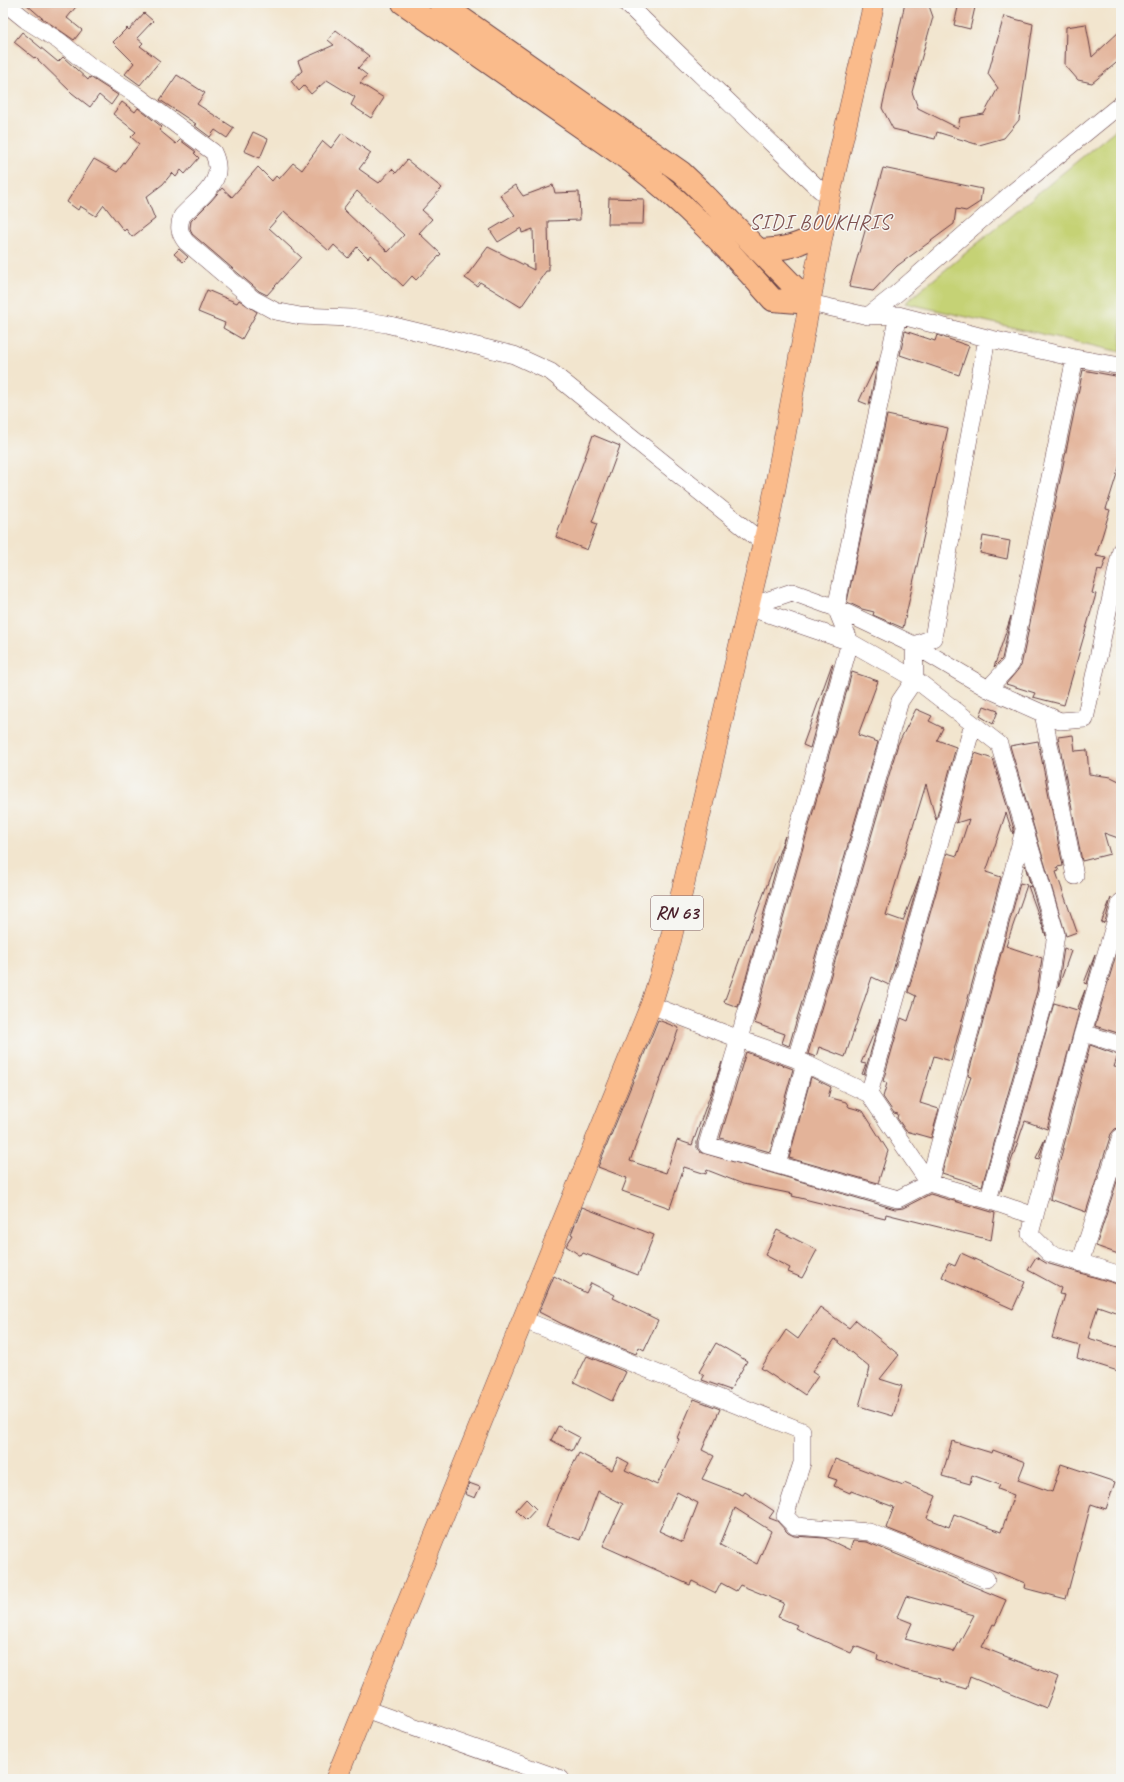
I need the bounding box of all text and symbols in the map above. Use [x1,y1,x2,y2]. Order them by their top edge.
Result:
district label: SIDI BOUKHRIS [749,209,893,235]
road number: RN 63 [651,896,703,930]

